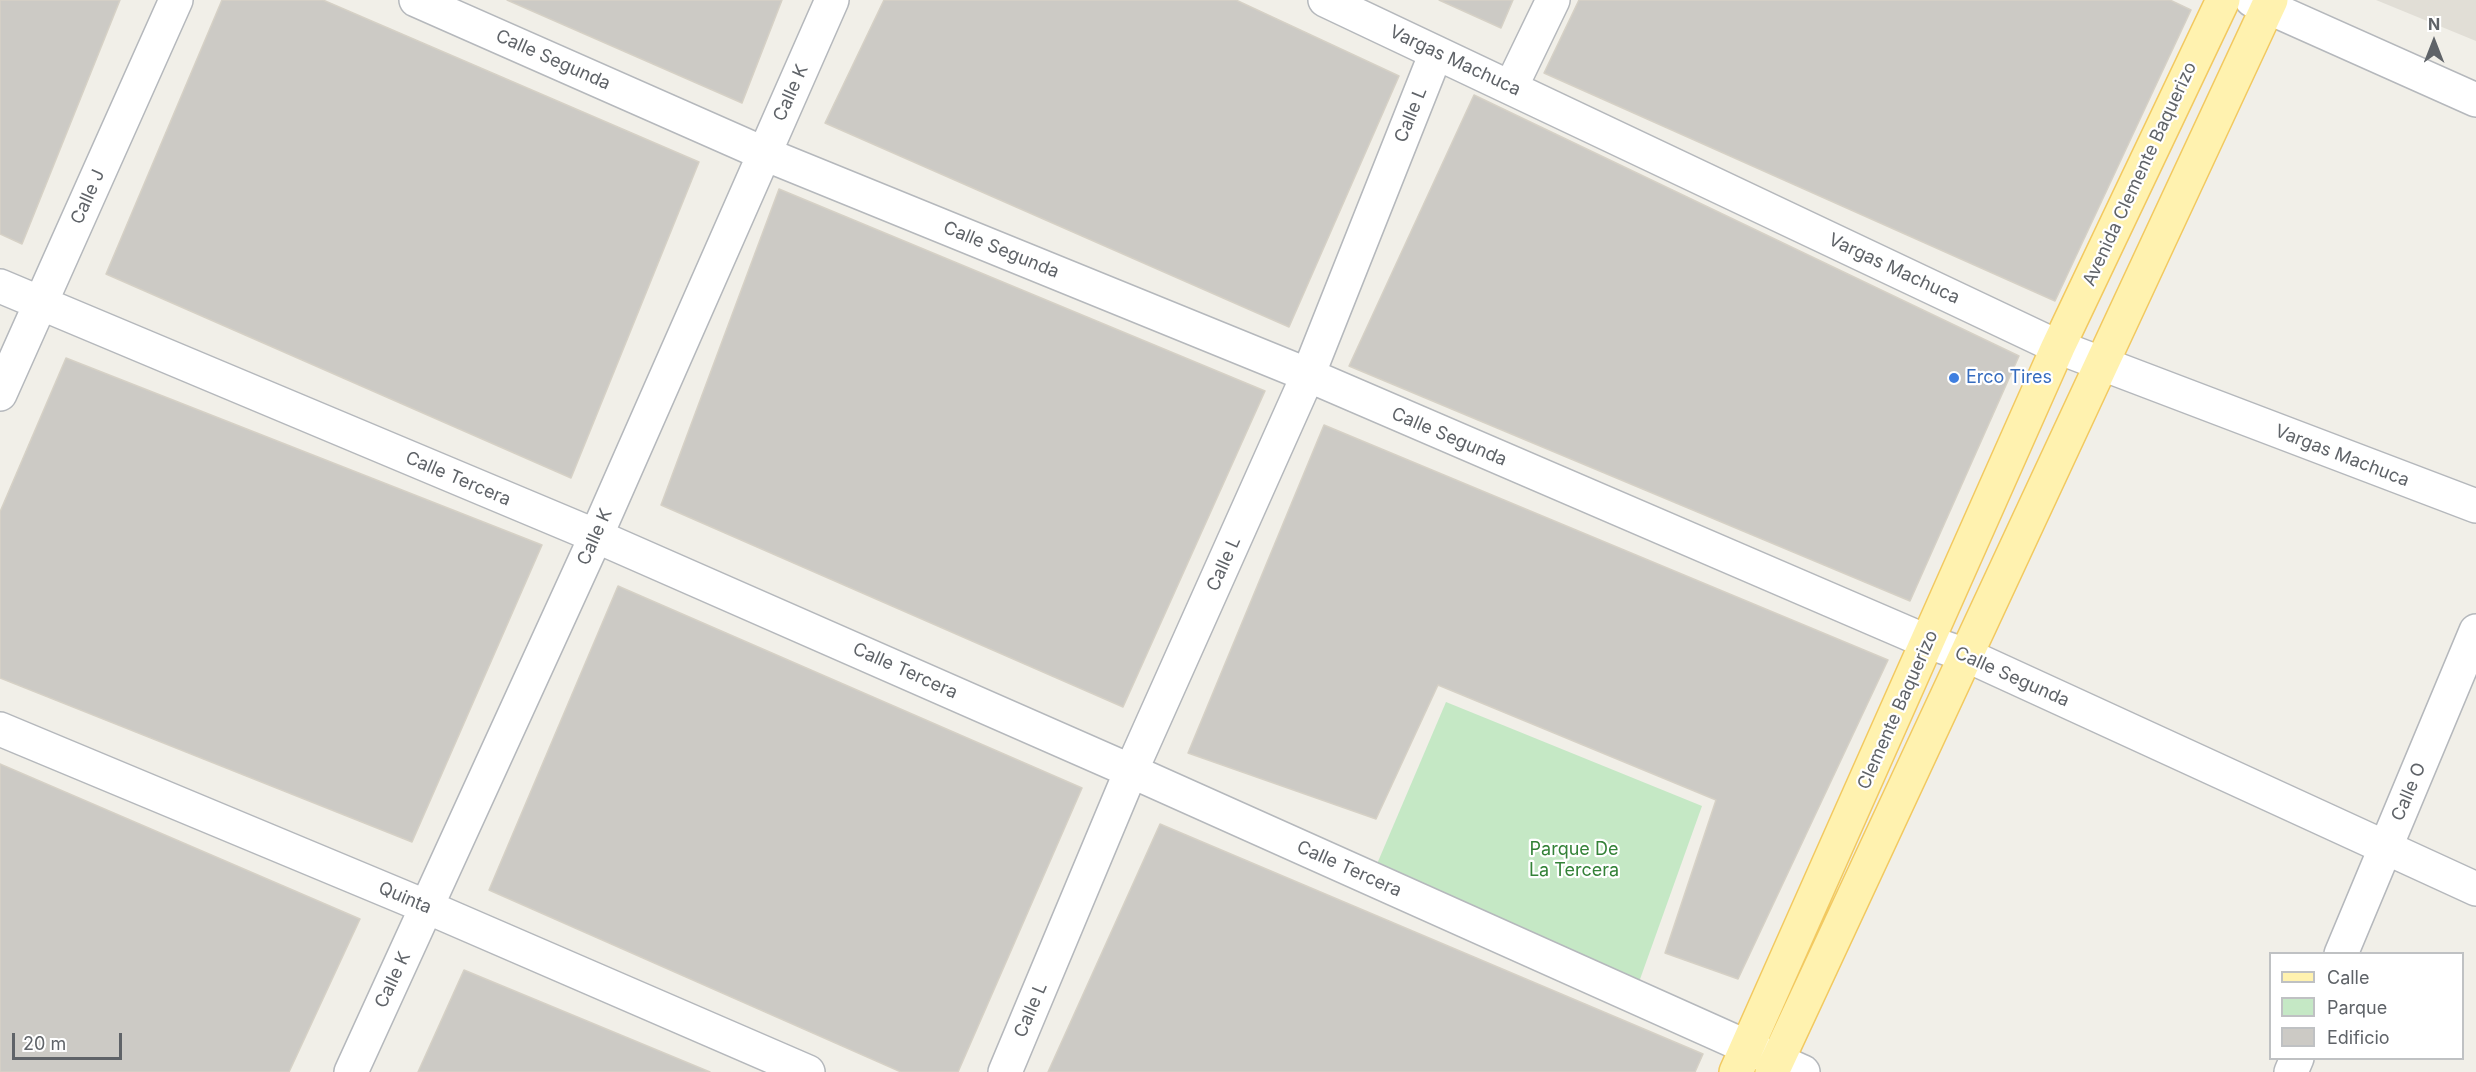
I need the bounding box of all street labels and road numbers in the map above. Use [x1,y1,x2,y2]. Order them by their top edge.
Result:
street label: Vargas Machuca [1386,21,1524,101]
street label: Calle Segunda [492,25,614,95]
street label: Avenida Clemente Baquerizo [2078,59,2202,289]
street label: Calle K [769,61,813,125]
street label: Calle L [1390,84,1432,146]
street label: Calle J [66,166,110,228]
street label: Calle Segunda [940,217,1062,283]
street label: Vargas Machuca [1825,229,1963,309]
street label: Calle Segunda [1388,403,1510,471]
street label: Vargas Machuca [2272,420,2412,492]
street label: Calle Tercera [402,447,514,511]
street label: Calle K [573,505,617,569]
street label: Calle L [1202,533,1246,595]
street label: Clemente Baquerizo [1853,627,1943,793]
street label: Calle Tercera [849,638,961,704]
street label: Calle Segunda [1951,642,2073,712]
street label: Calle O [2387,760,2431,824]
street label: Calle Tercera [1293,836,1405,902]
street label: Quinta [375,877,435,919]
street label: Calle K [371,948,415,1012]
street label: Calle L [1010,979,1052,1041]

